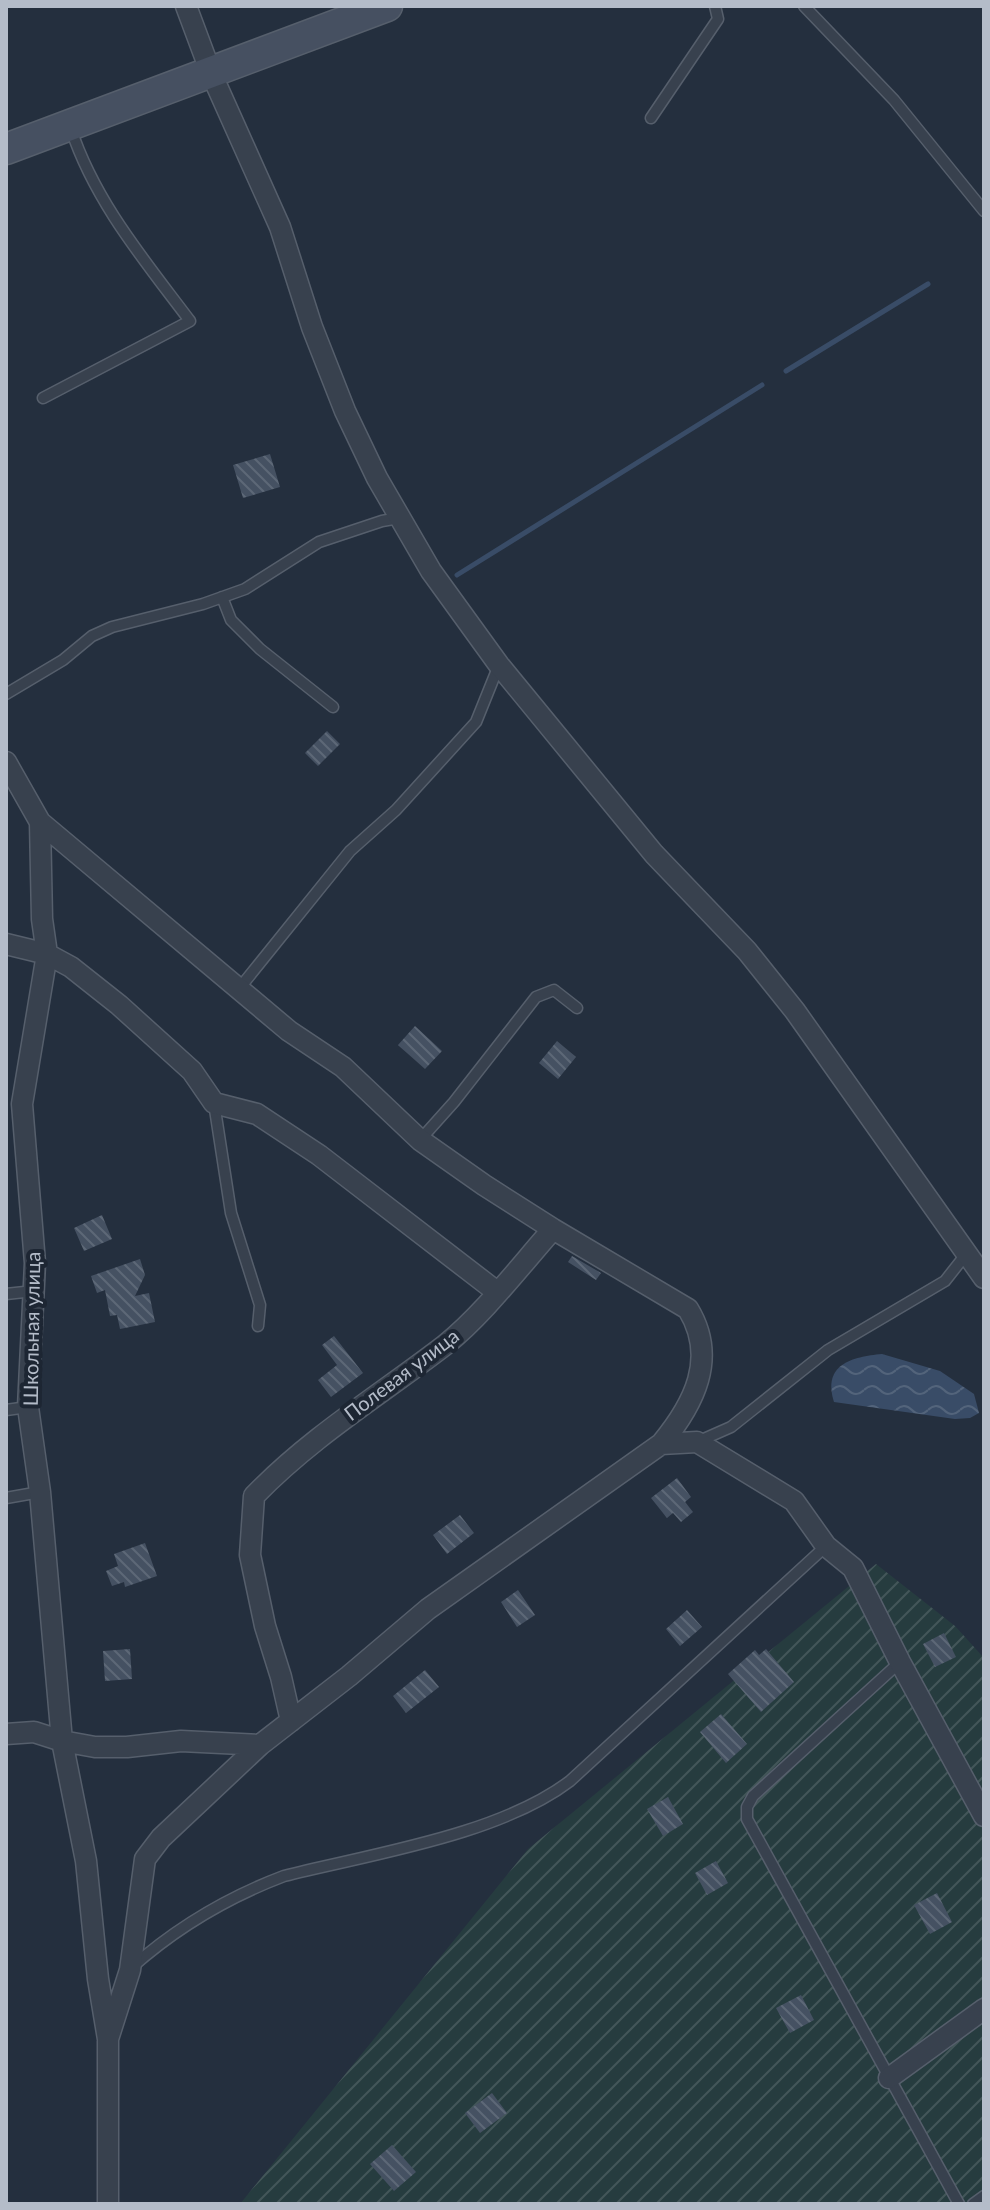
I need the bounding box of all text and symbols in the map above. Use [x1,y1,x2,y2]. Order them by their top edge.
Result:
street label: Школьная улица [18,1252,44,1406]
street label: Полевая улица [339,1323,463,1425]

